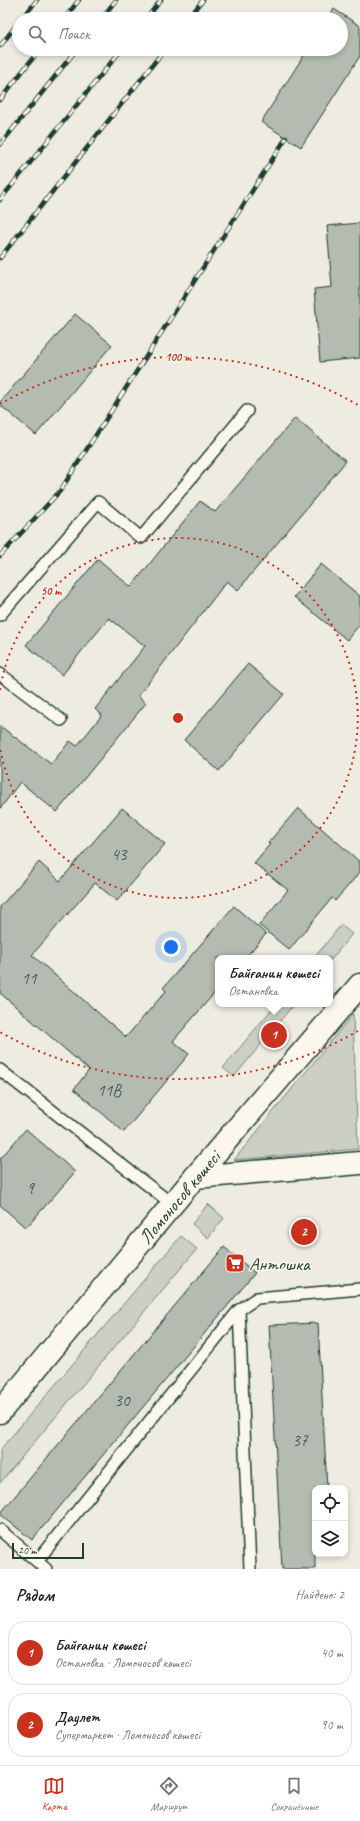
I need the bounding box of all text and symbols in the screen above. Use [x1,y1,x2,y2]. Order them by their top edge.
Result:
search box [12,12,348,56]
icon: search [26,23,48,45]
text: Поиск [58,25,90,44]
text: 100 m [165,349,192,365]
text: 50 m [41,583,62,599]
centre of rings [171,711,185,725]
house number: 43 [111,844,128,865]
your location [161,937,181,957]
popup [215,955,333,1007]
text: Байғанин көшесі [229,964,319,983]
house number: 11 [21,968,38,989]
text: Остановка [229,983,278,999]
pin: 1 [261,1020,287,1050]
house number: 11В [97,1080,122,1101]
street label: Ломоносов көшесі [134,1144,227,1249]
house number: 9 [26,1178,35,1199]
pin: 2 [291,1217,317,1247]
supermarket icon: Антошка [224,1252,246,1274]
place label: Антошка [249,1252,311,1276]
house number: 30 [114,1390,131,1411]
house number: 37 [292,1430,309,1451]
map controls [312,1485,348,1557]
button: locate [312,1485,348,1521]
button: layers [312,1521,348,1557]
scale bar [12,1541,84,1560]
text: 20 m [18,1543,37,1557]
text: Рядом [16,1585,54,1606]
text: Найдено: 2 [296,1587,344,1603]
text: Байғанин көшесі [55,1636,145,1655]
text: 1 [27,1645,33,1661]
text: 40 m [321,1645,343,1661]
text: Остановка · Ломоносов көшесі [55,1655,191,1671]
text: Даулет [55,1708,100,1727]
text: 2 [27,1717,33,1733]
text: 90 m [321,1717,343,1733]
text: Супермаркет · Ломоносов көшесі [55,1727,200,1743]
tab: Карта [42,1775,67,1813]
tab: Маршрут [151,1775,187,1813]
tab: Сохранённые [270,1775,318,1813]

